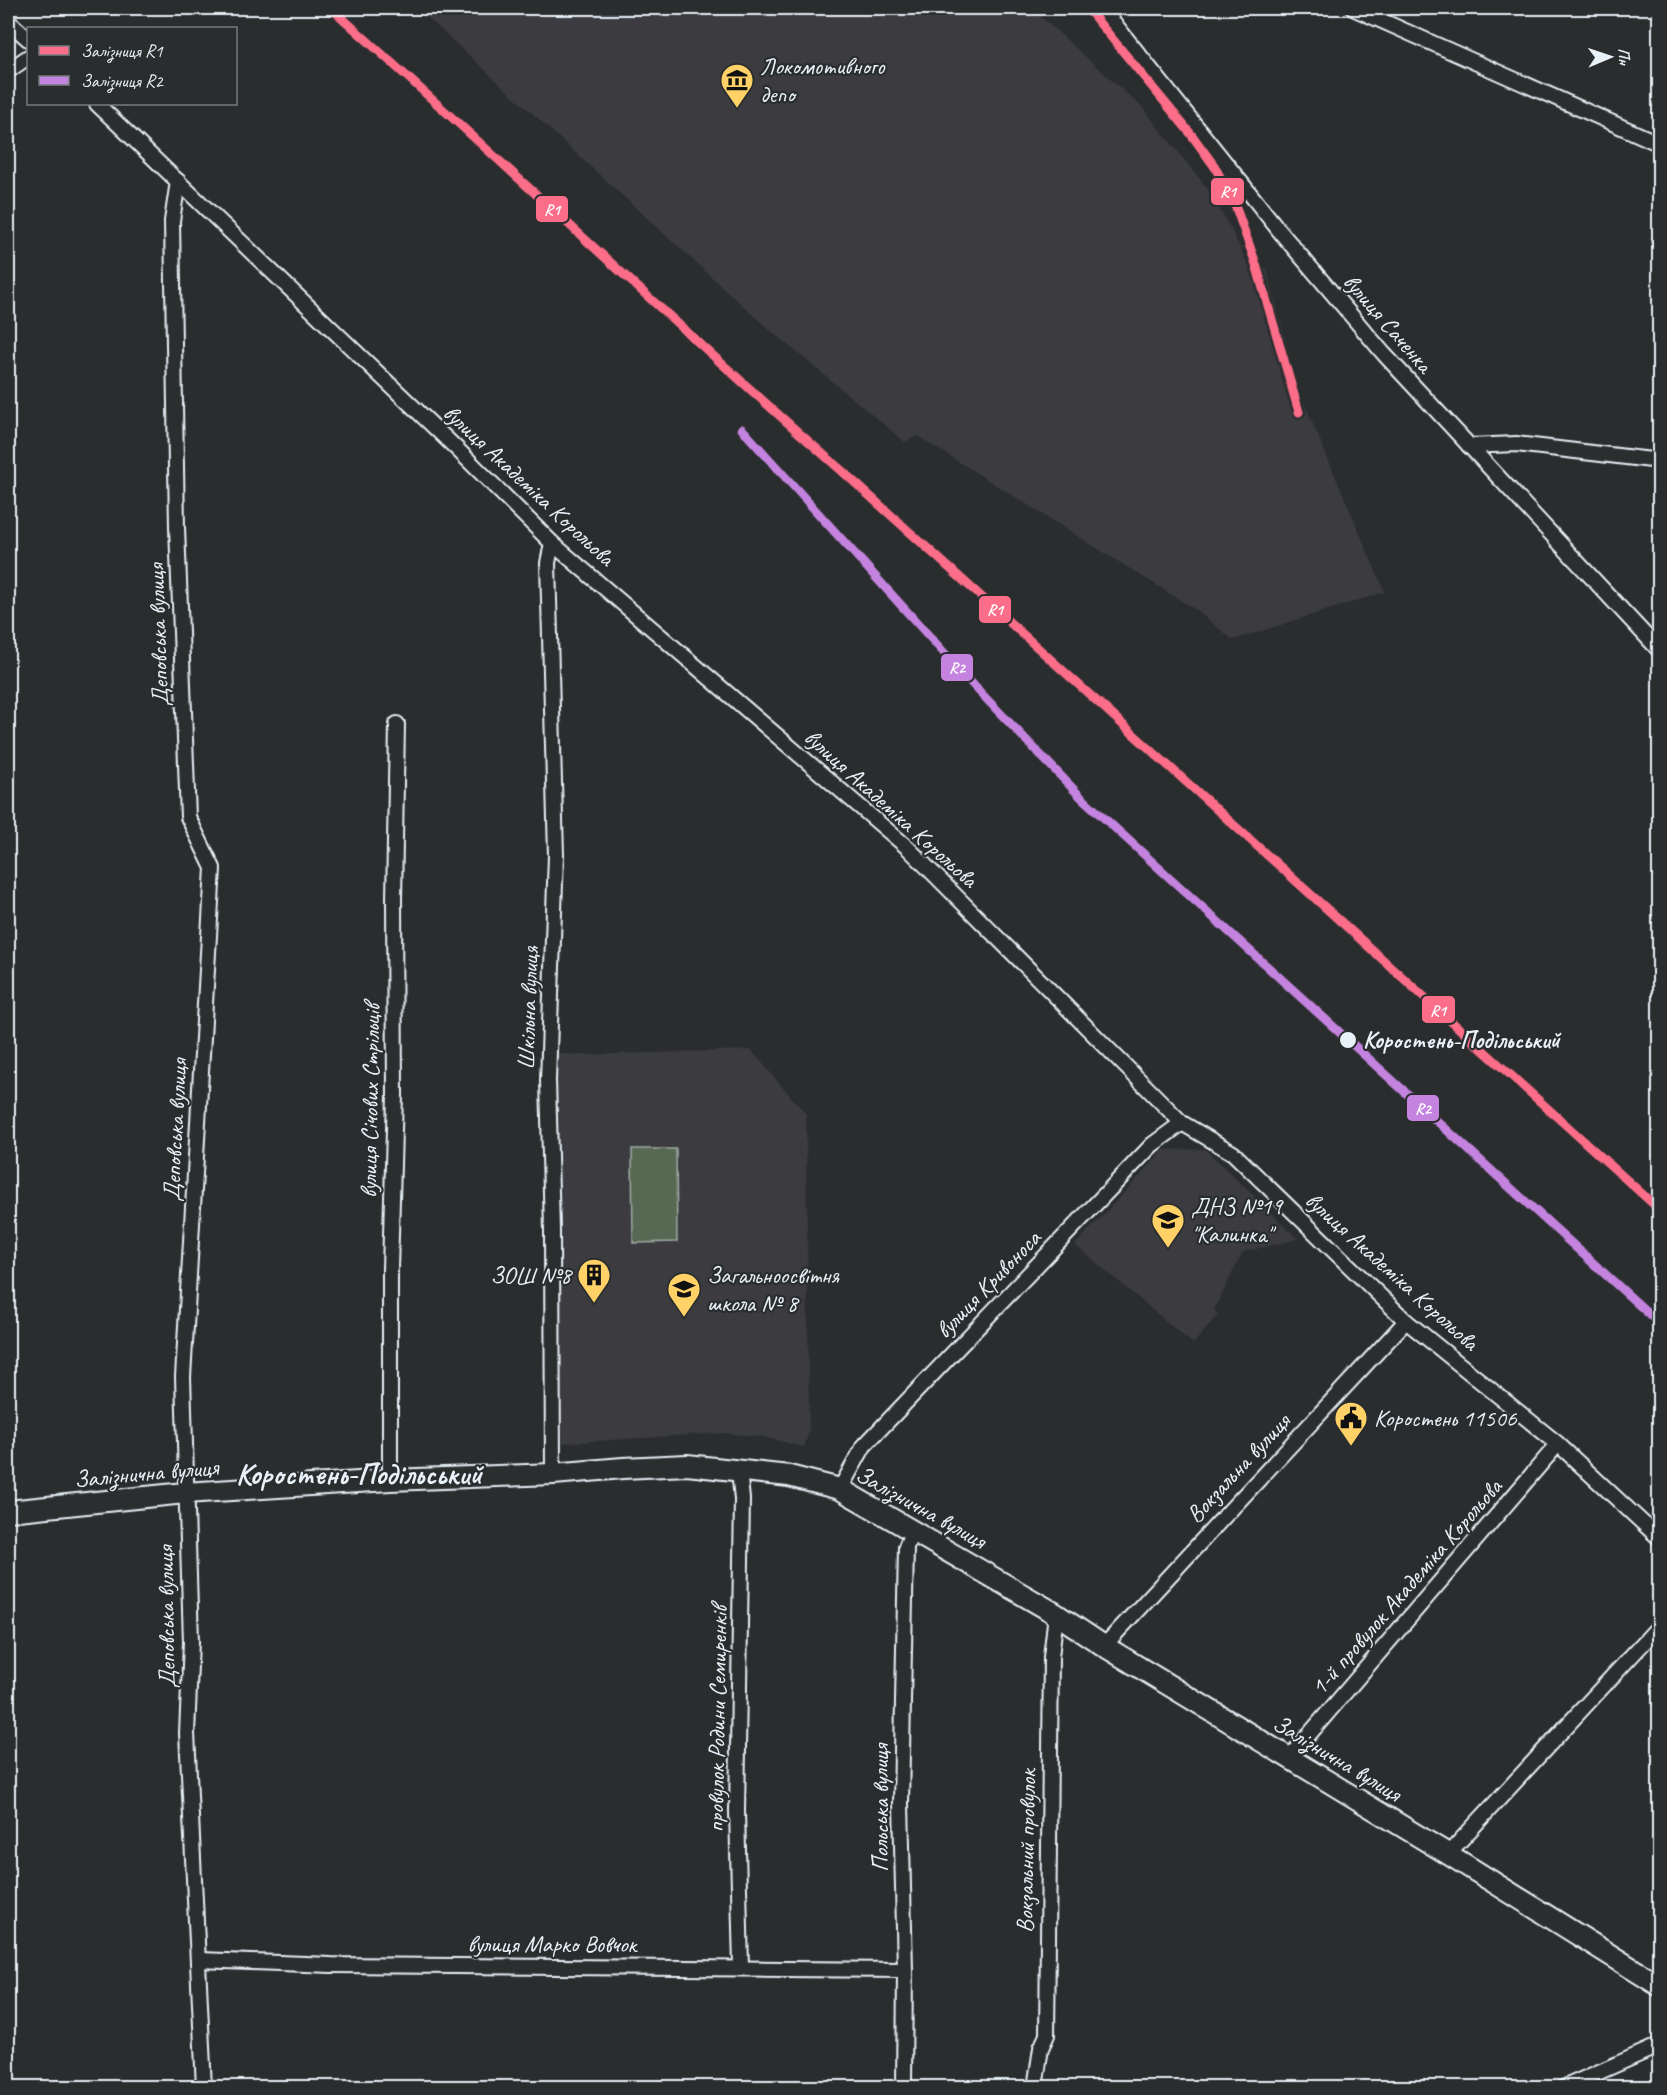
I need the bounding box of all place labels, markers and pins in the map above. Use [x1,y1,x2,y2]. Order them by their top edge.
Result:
place label: Локомотивного депо [760,51,886,109]
museum icon: Локомотивного депо [719,62,755,109]
place label: Коростень-Подільський [1363,1025,1562,1055]
marker: Коростень-Подільський [1338,1030,1358,1050]
place label: ДНЗ №19 "Калинка" [1191,1191,1284,1249]
school or university icon: ДНЗ №19 "Калинка" [1150,1202,1186,1249]
building icon: ЗОШ №8 [576,1257,612,1304]
place label: ЗОШ №8 [490,1260,573,1290]
place label: Загальноосвітня школа № 8 [707,1260,840,1318]
school or university icon: Загальноосвітня школа № 8 [666,1271,702,1318]
public building icon: Коростень 11506 [1333,1400,1369,1447]
place label: Коростень 11506 [1374,1403,1518,1433]

